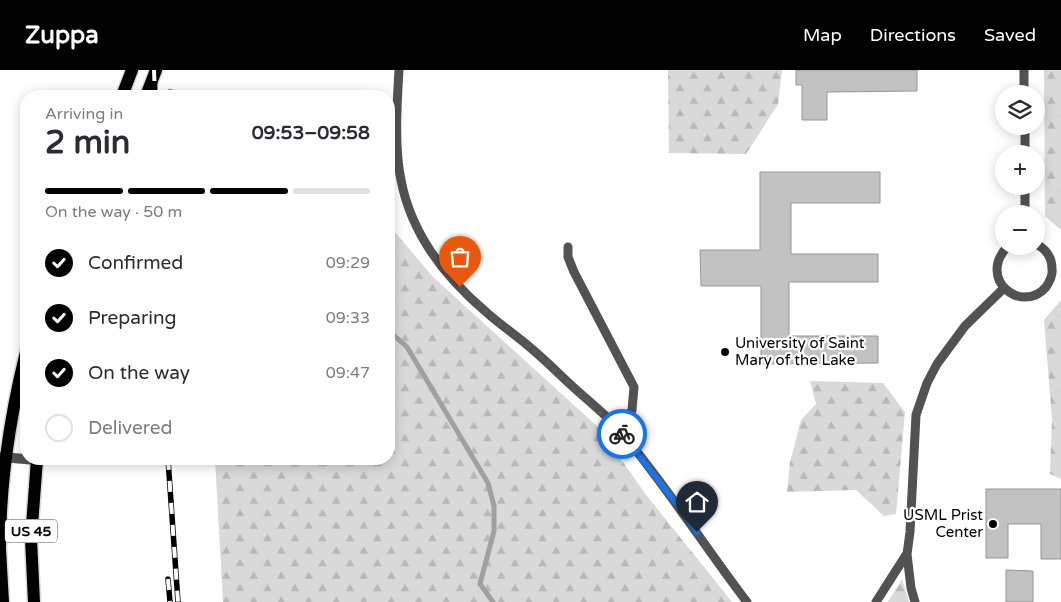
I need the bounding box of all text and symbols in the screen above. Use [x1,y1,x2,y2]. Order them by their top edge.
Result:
text: Zuppa [25,21,99,50]
text: Map [803,24,842,46]
text: Directions [870,24,956,46]
text: Saved [984,24,1036,46]
map controls [995,85,1045,255]
button: layers [995,85,1045,135]
text: Arriving in [45,104,123,124]
text: 09:53–09:58 [252,122,370,144]
text: 2 min [45,124,130,162]
button: + [995,145,1045,195]
text: On the way · 50 m [45,202,182,222]
button: − [995,205,1045,255]
pin [439,236,481,287]
icon: bag [446,243,474,271]
icon: check [45,249,73,277]
text: Confirmed [88,252,183,274]
text: 09:29 [326,253,370,273]
icon: check [45,304,73,332]
text: Preparing [88,307,177,329]
text: 09:33 [326,308,370,328]
place label: University of Saint Mary of the Lake [735,334,865,369]
marker: University of Saint Mary of the Lake [719,346,731,358]
icon: check [45,359,73,387]
text: On the way [88,362,190,384]
text: 09:47 [326,363,370,383]
courier [597,409,647,459]
text: Delivered [88,417,173,439]
icon: bike [608,420,636,448]
pin [676,481,718,532]
icon: home [683,488,711,516]
place label: USML Prist Center [903,506,983,541]
marker: USML Prist Center [987,518,999,530]
road number: US 45 [5,520,57,542]

